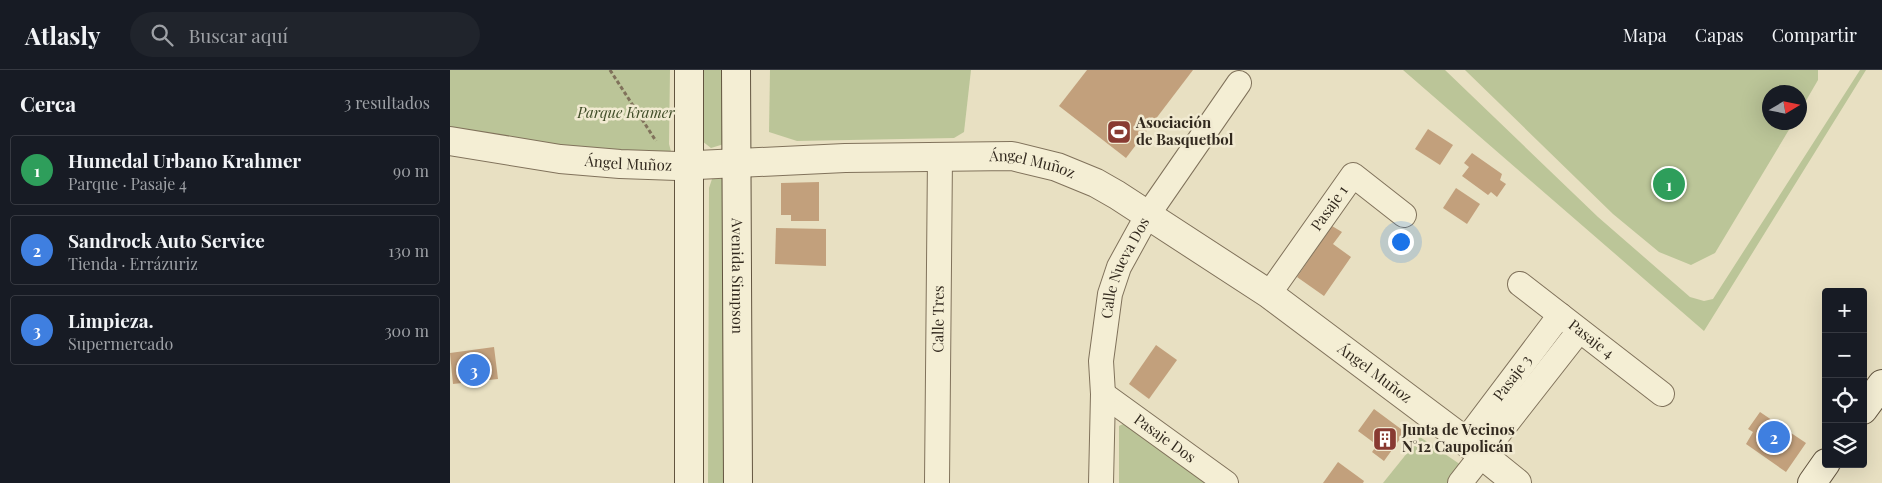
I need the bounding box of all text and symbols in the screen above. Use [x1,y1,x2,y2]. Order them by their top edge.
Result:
search box [130,12,480,57]
text: Atlasly [25,19,100,51]
icon: search [148,21,176,49]
text: Buscar aquí [188,22,288,48]
text: Mapa [1623,23,1667,47]
text: Capas [1695,23,1744,47]
text: Compartir [1772,23,1857,47]
north arrow [1762,85,1807,130]
text: Cerca [20,89,76,117]
text: 3 resultados [344,92,430,113]
park label: Parque Kramer [576,102,675,122]
place label: Asociación de Basquetbol [1135,112,1234,149]
sports icon: Asociación de Basquetbol [1106,119,1132,145]
street label: Ángel Muñoz [988,145,1078,182]
text: Humedal Urbano Krahmer [68,147,301,173]
street label: Ángel Muñoz [583,150,673,175]
text: 1 [34,160,40,181]
text: 90 m [393,160,429,181]
pin: 1 [1653,165,1685,203]
text: Parque · Pasaje 4 [68,173,187,194]
street label: Pasaje 1 [1306,181,1352,234]
street label: Calle Nueva Dos [1096,213,1153,320]
street label: Avenida Simpson [728,217,748,334]
text: Sandrock Auto Service [68,227,265,253]
your location [1388,229,1414,255]
text: 2 [33,240,41,261]
text: 130 m [388,240,429,261]
text: Tienda · Errázuriz [68,253,198,274]
street label: Calle Tres [927,285,948,353]
map controls [1822,288,1867,468]
button: + [1822,288,1867,333]
text: Limpieza. [68,307,154,333]
street label: Pasaje 4 [1565,314,1619,362]
text: 3 [33,320,41,341]
text: 300 m [384,320,429,341]
text: Supermercado [68,333,173,354]
button: − [1822,333,1867,378]
street label: Ángel Muñoz [1333,338,1416,407]
street label: Pasaje 3 [1488,350,1536,404]
pin: 3 [458,351,490,389]
button: locate [1822,378,1867,423]
street label: Pasaje Dos [1130,409,1200,467]
pin: 2 [1758,418,1790,456]
place label: Junta de Vecinos N°12 Caupolicán [1401,419,1515,456]
button: layers [1822,423,1867,468]
building icon: Junta de Vecinos N°12 Caupolicán [1372,426,1398,452]

